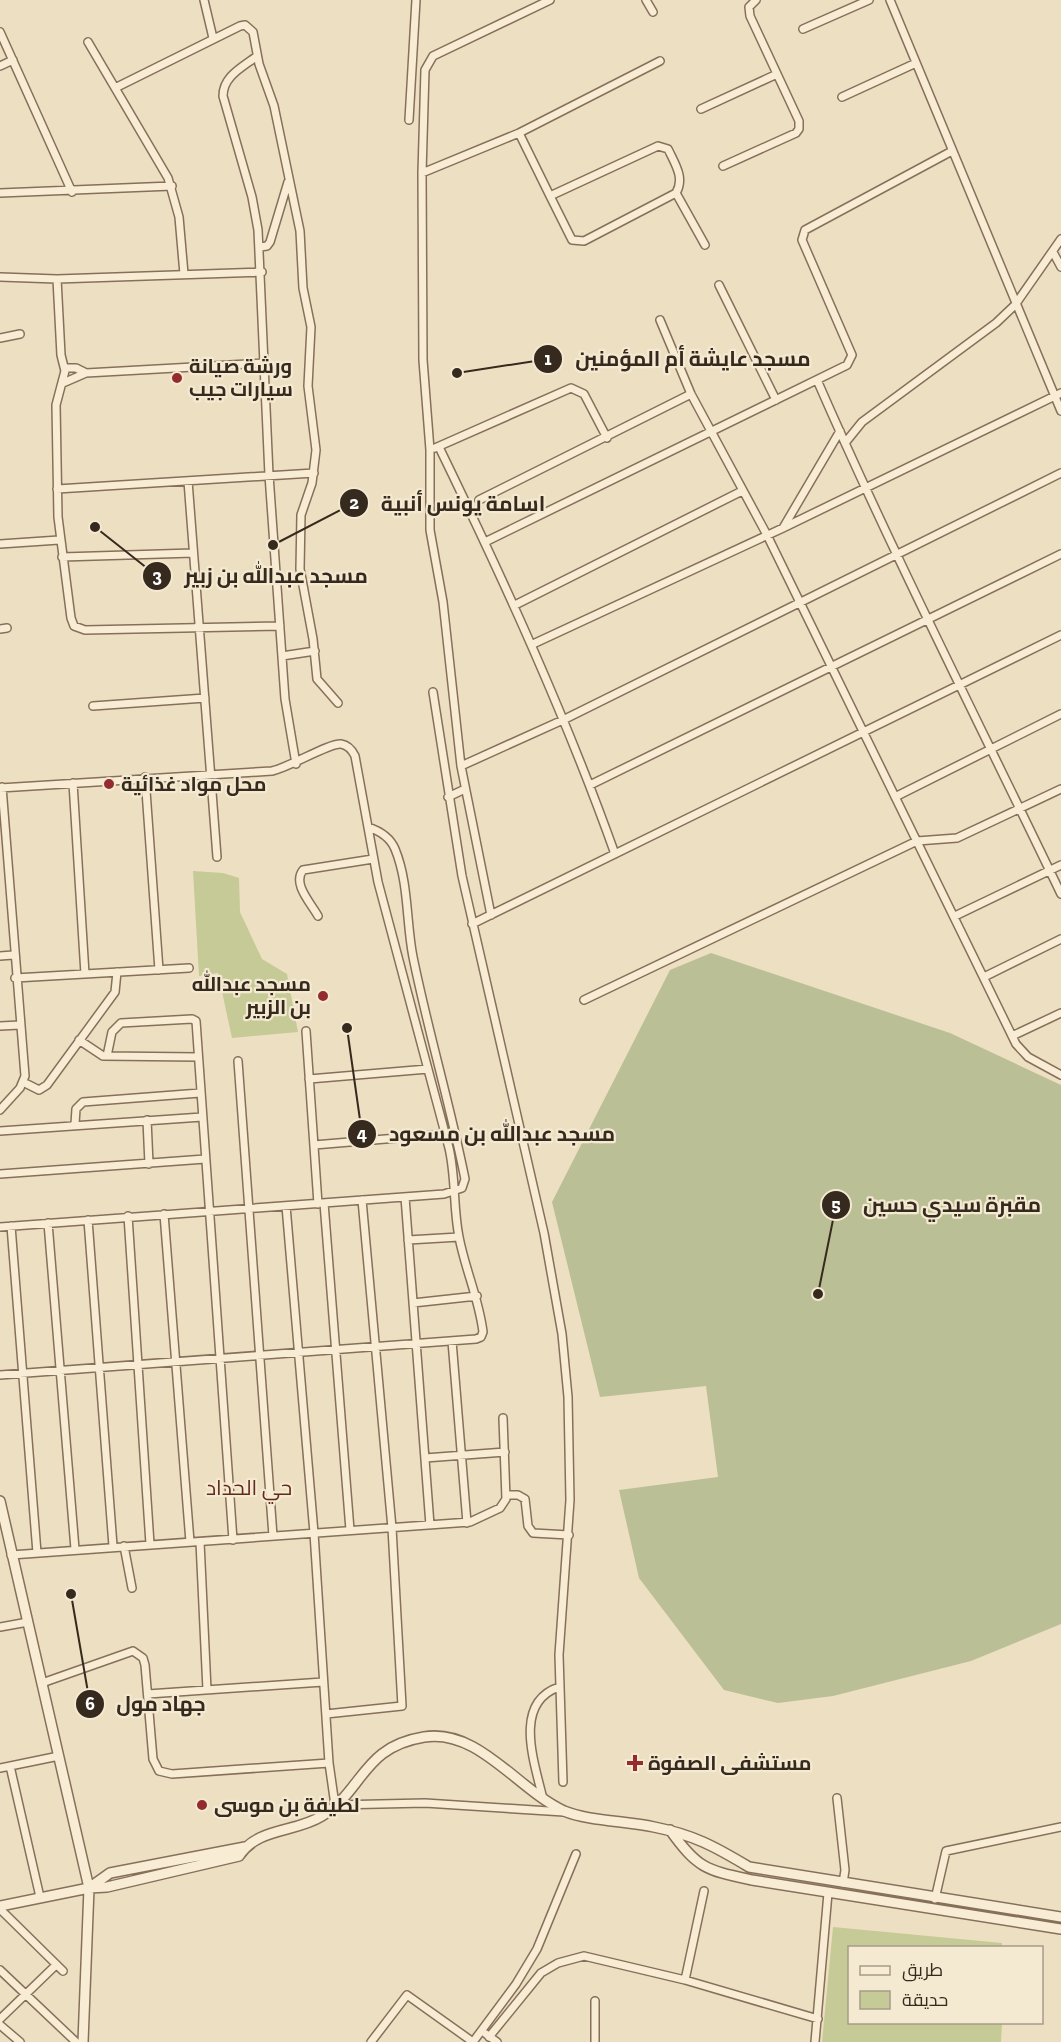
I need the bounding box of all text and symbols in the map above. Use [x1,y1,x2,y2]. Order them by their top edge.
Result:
callout: مسجد عايشة أم المؤمنين [533,340,823,379]
text: مسجد عايشة أم المؤمنين [575,345,811,373]
text: 1 [544,348,552,370]
place label: ورشة صيانة سيارات جيب [189,354,293,401]
marker: ورشة صيانة سيارات جيب [170,371,184,385]
callout: اسامة يونس أنبية [339,484,557,523]
text: اسامة يونس أنبية [381,490,545,517]
text: 2 [349,492,359,514]
callout: مسجد عبدالله بن زبير [142,557,380,596]
text: مسجد عبدالله بن زبير [183,561,368,588]
text: 3 [152,565,162,587]
place label: محل مواد غذائية [121,772,266,796]
marker: محل مواد غذائية [102,777,116,791]
place label: مسجد عبدالله بن الزبير [192,970,311,1019]
marker: مسجد عبدالله بن الزبير [316,989,330,1003]
callout: مسجد عبدالله بن مسعود [347,1115,628,1154]
text: مسجد عبدالله بن مسعود [389,1119,615,1147]
text: 4 [357,1123,367,1145]
callout: مقبرة سيدي حسين [821,1185,1053,1224]
text: مقبرة سيدي حسين [863,1192,1041,1222]
text: 5 [831,1194,841,1216]
district label: حي الحداد [206,1475,292,1504]
callout: جهاد مول [75,1684,218,1723]
text: جهاد مول [116,1691,206,1717]
text: 6 [85,1693,95,1715]
place label: مستشفى الصفوة [648,1751,812,1775]
marker: مستشفى الصفوة [626,1754,644,1772]
place label: لطيفة بن موسى [214,1793,360,1817]
marker: لطيفة بن موسى [195,1798,209,1812]
legend [848,1946,1043,2024]
text: طريق [902,1959,943,1982]
text: حديقة [902,1989,948,2011]

